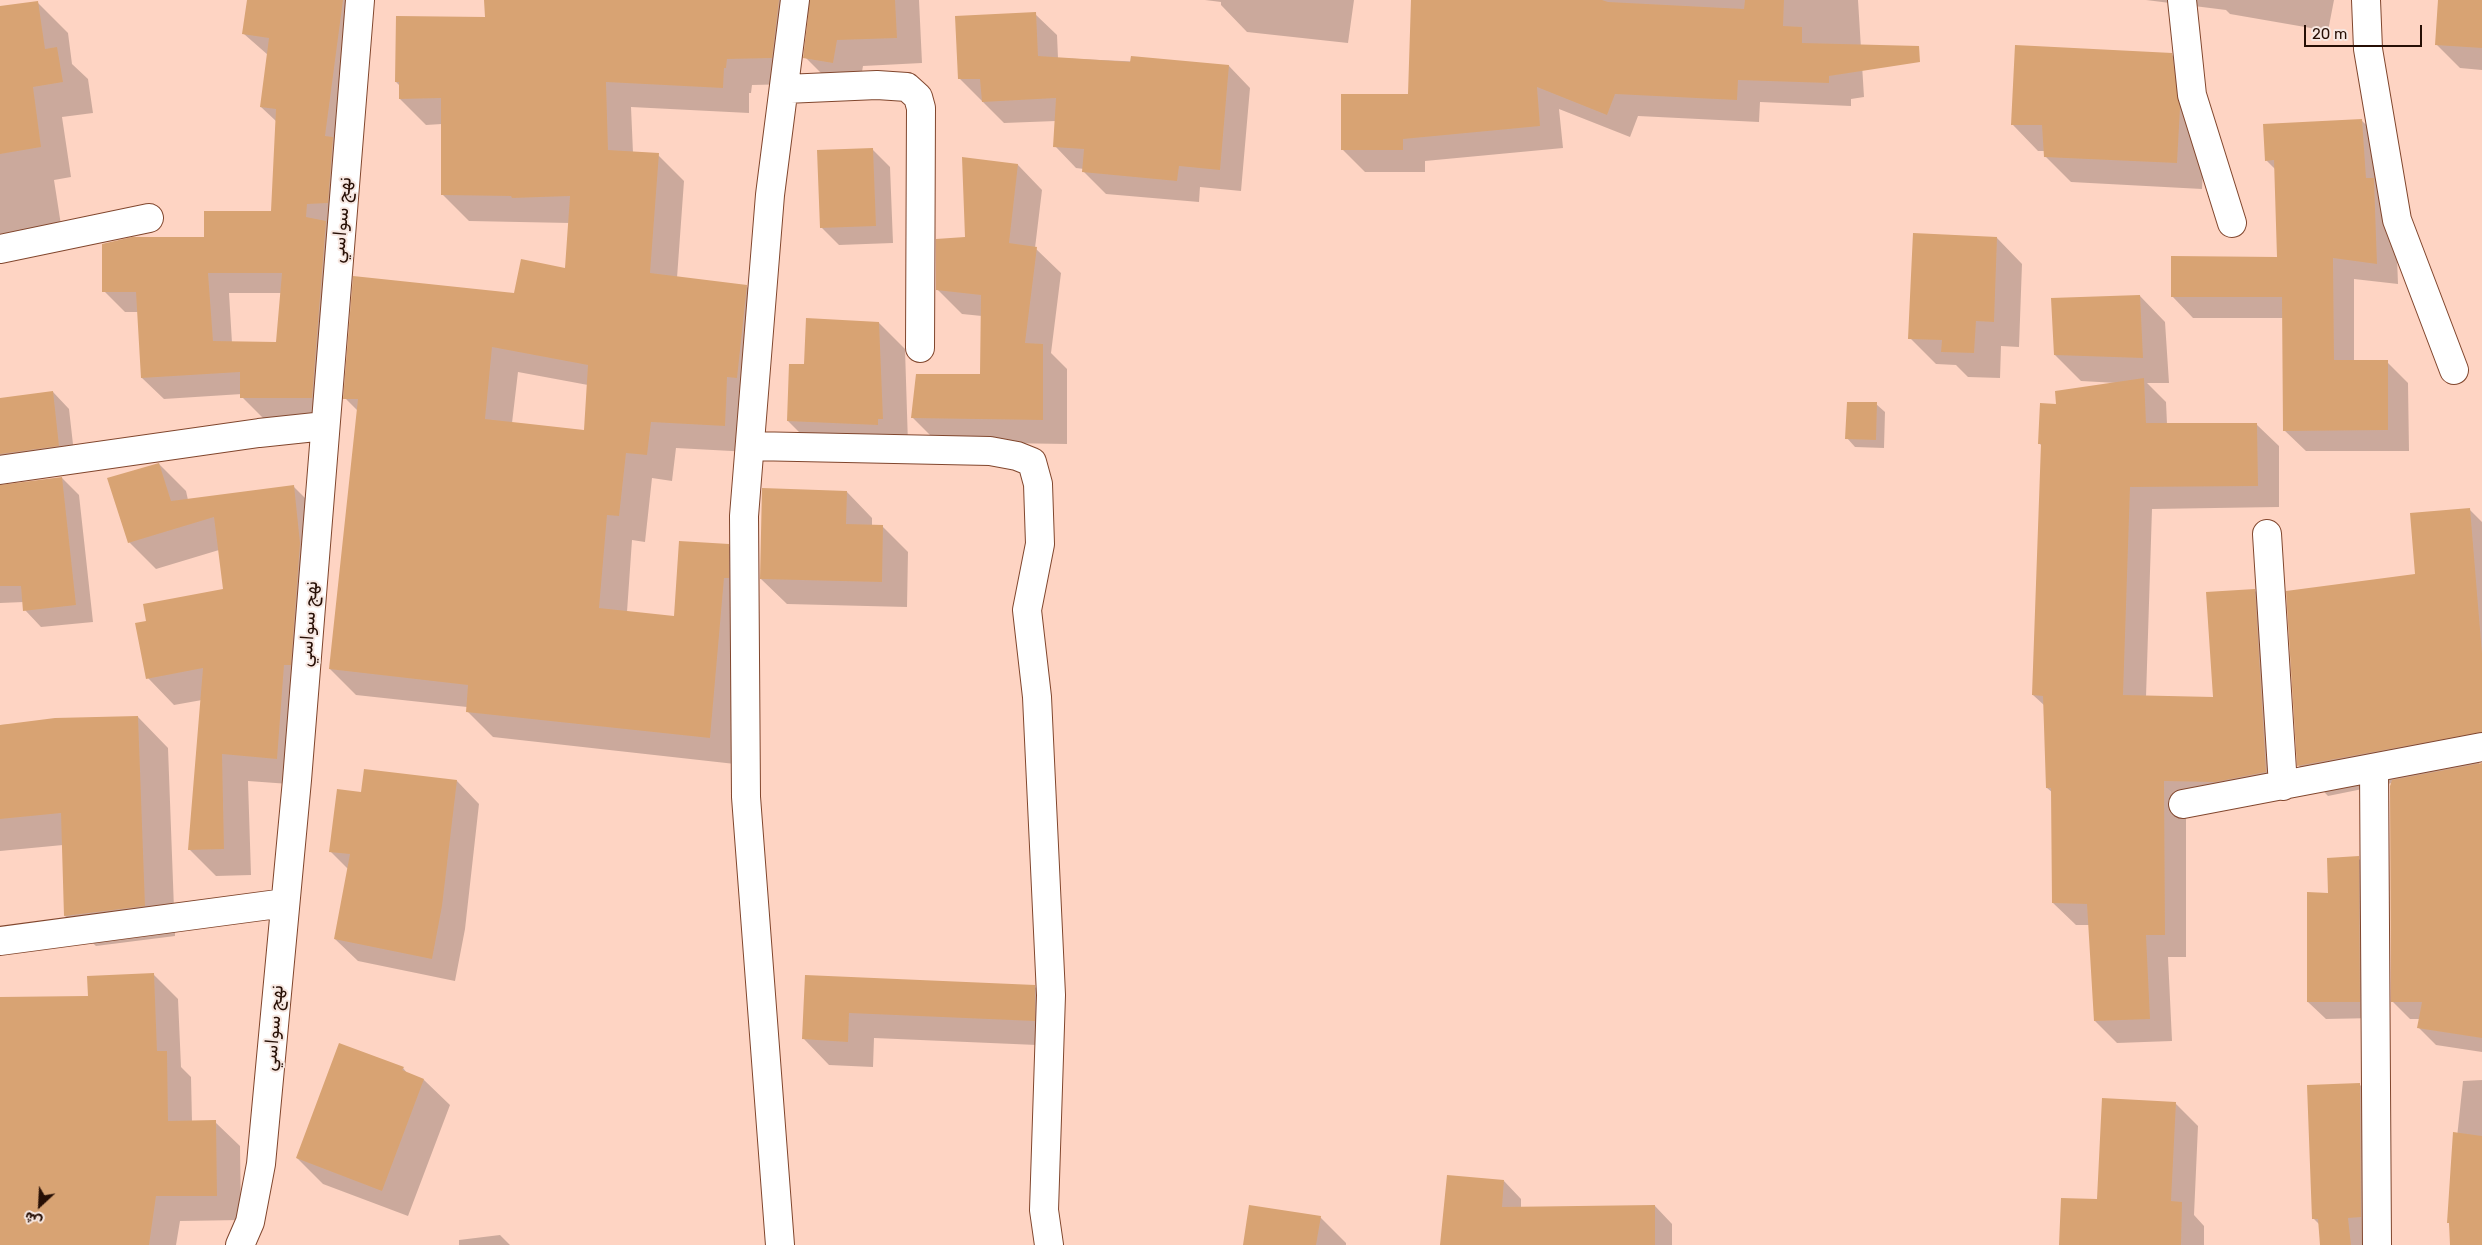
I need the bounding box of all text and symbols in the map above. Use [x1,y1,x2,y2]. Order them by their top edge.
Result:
scale bar [2307,15,2424,47]
text: 20 m [2312,25,2347,43]
street label: نهج سواسي [327,176,357,264]
street label: نهج سواسي [295,580,323,668]
street label: نهج سواسي [259,984,289,1072]
north arrow [15,1180,65,1230]
text: ش [22,1208,45,1231]

